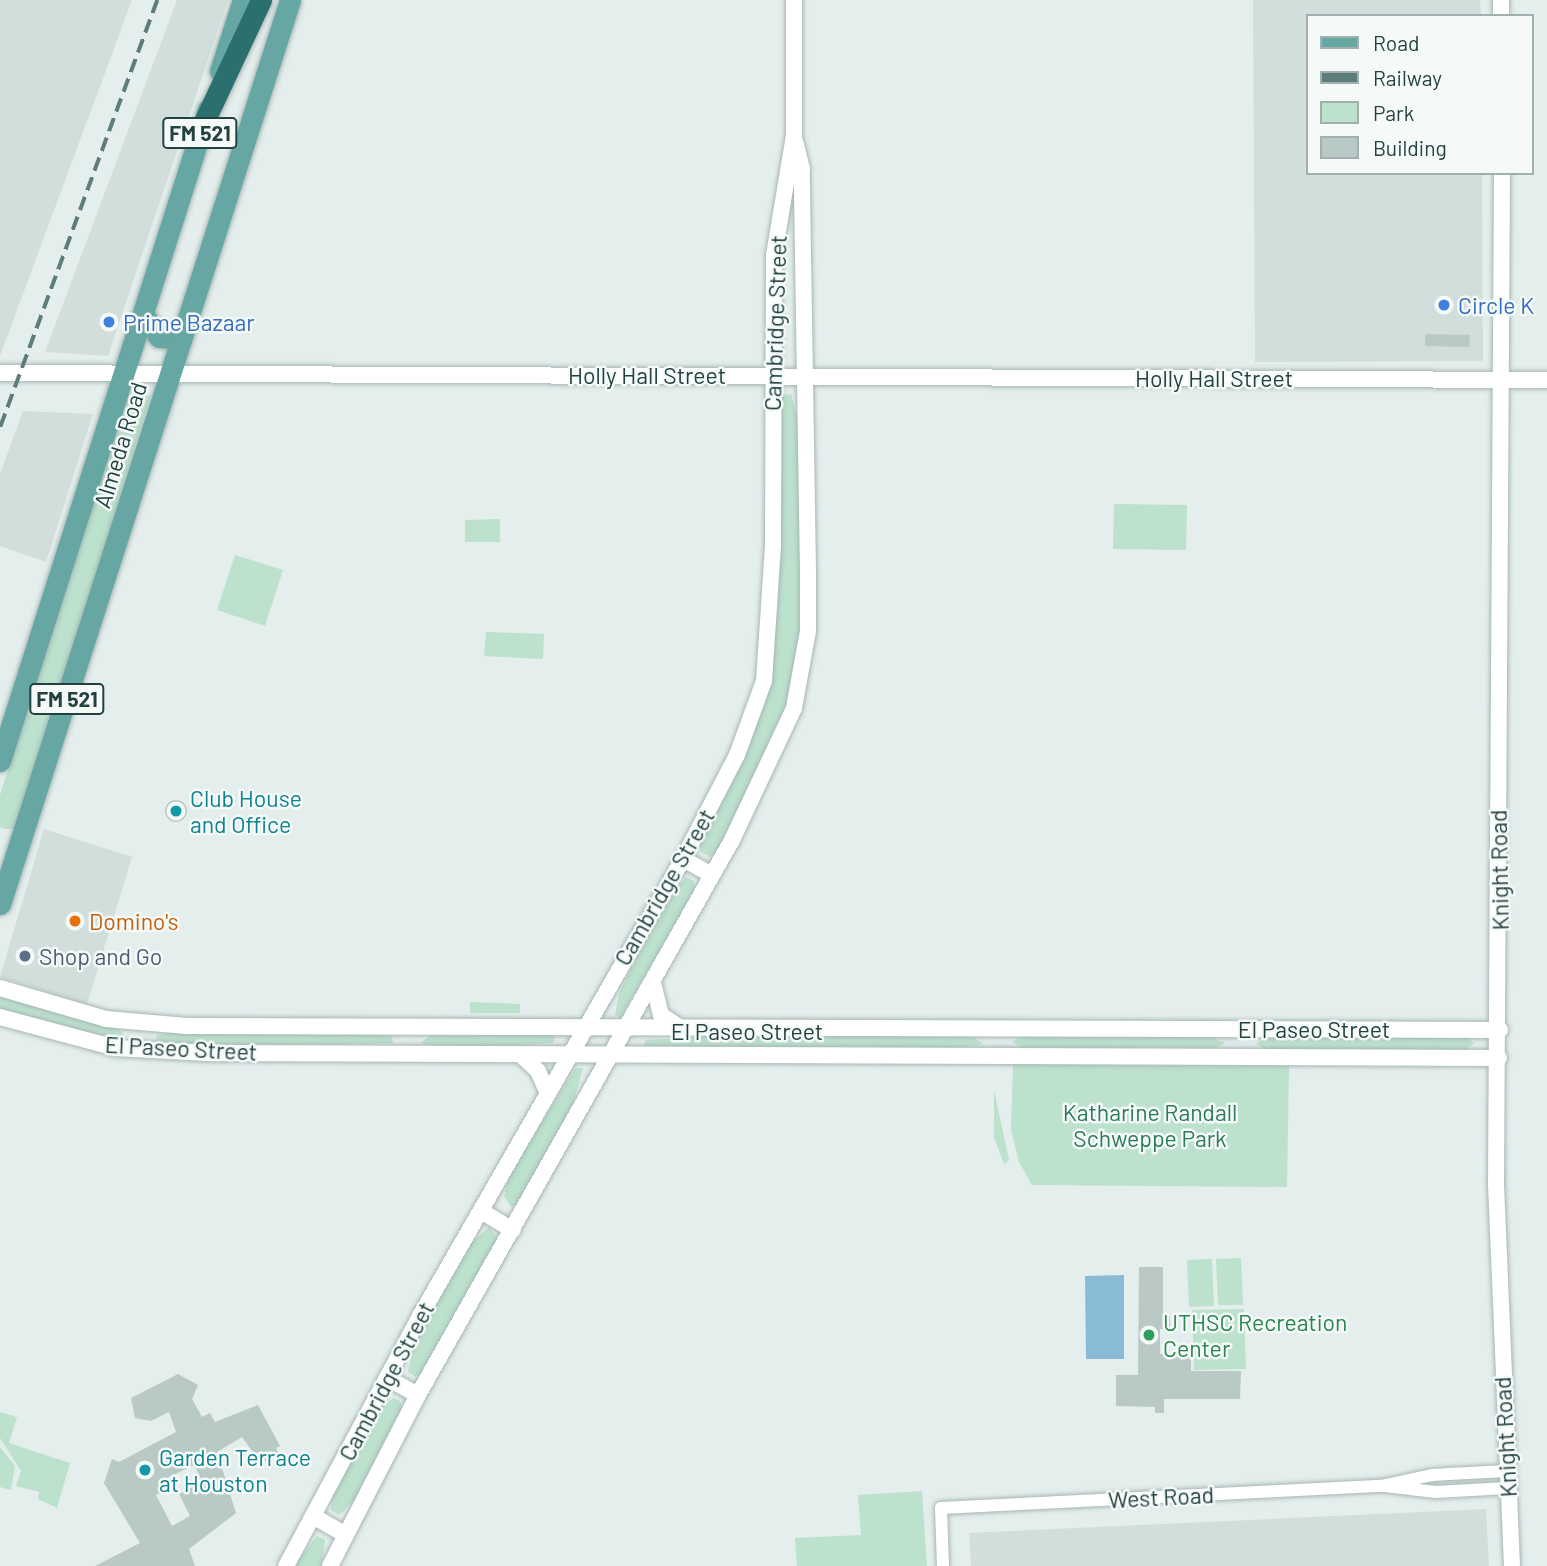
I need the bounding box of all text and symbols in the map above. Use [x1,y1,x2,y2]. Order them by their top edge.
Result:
legend [1306,14,1533,175]
text: Road [1373,30,1419,55]
text: Railway [1373,65,1442,90]
text: Park [1373,100,1414,125]
road number: FM 521 [162,116,238,150]
text: Building [1373,135,1447,160]
street label: Cambridge Street [758,235,792,411]
place label: Circle K [1458,291,1534,319]
marker: Circle K [1436,297,1452,313]
place label: Prime Bazaar [123,308,255,336]
marker: Prime Bazaar [101,314,117,330]
street label: Holly Hall Street [568,361,726,389]
street label: Holly Hall Street [1135,364,1293,392]
street label: Almeda Road [88,379,152,511]
road number: FM 521 [28,682,106,716]
place label: Club House and Office [190,784,302,838]
marker: Club House and Office [168,803,184,819]
street label: Cambridge Street [608,804,720,970]
street label: Knight Road [1484,809,1514,931]
place label: Domino's [89,907,179,935]
marker: Domino's [67,913,83,929]
place label: Shop and Go [39,942,162,970]
marker: Shop and Go [17,948,33,964]
street label: El Paseo Street [1238,1015,1390,1043]
street label: El Paseo Street [671,1017,823,1045]
street label: El Paseo Street [104,1030,258,1066]
park label: Katharine Randall Schweppe Park [1063,1098,1237,1152]
street label: Cambridge Street [333,1297,439,1465]
place label: UTHSC Recreation Center [1163,1308,1347,1362]
marker: UTHSC Recreation Center [1141,1327,1157,1343]
street label: Knight Road [1488,1376,1522,1498]
place label: Garden Terrace at Houston [159,1443,311,1497]
marker: Garden Terrace at Houston [137,1462,153,1478]
street label: West Road [1107,1480,1215,1514]

